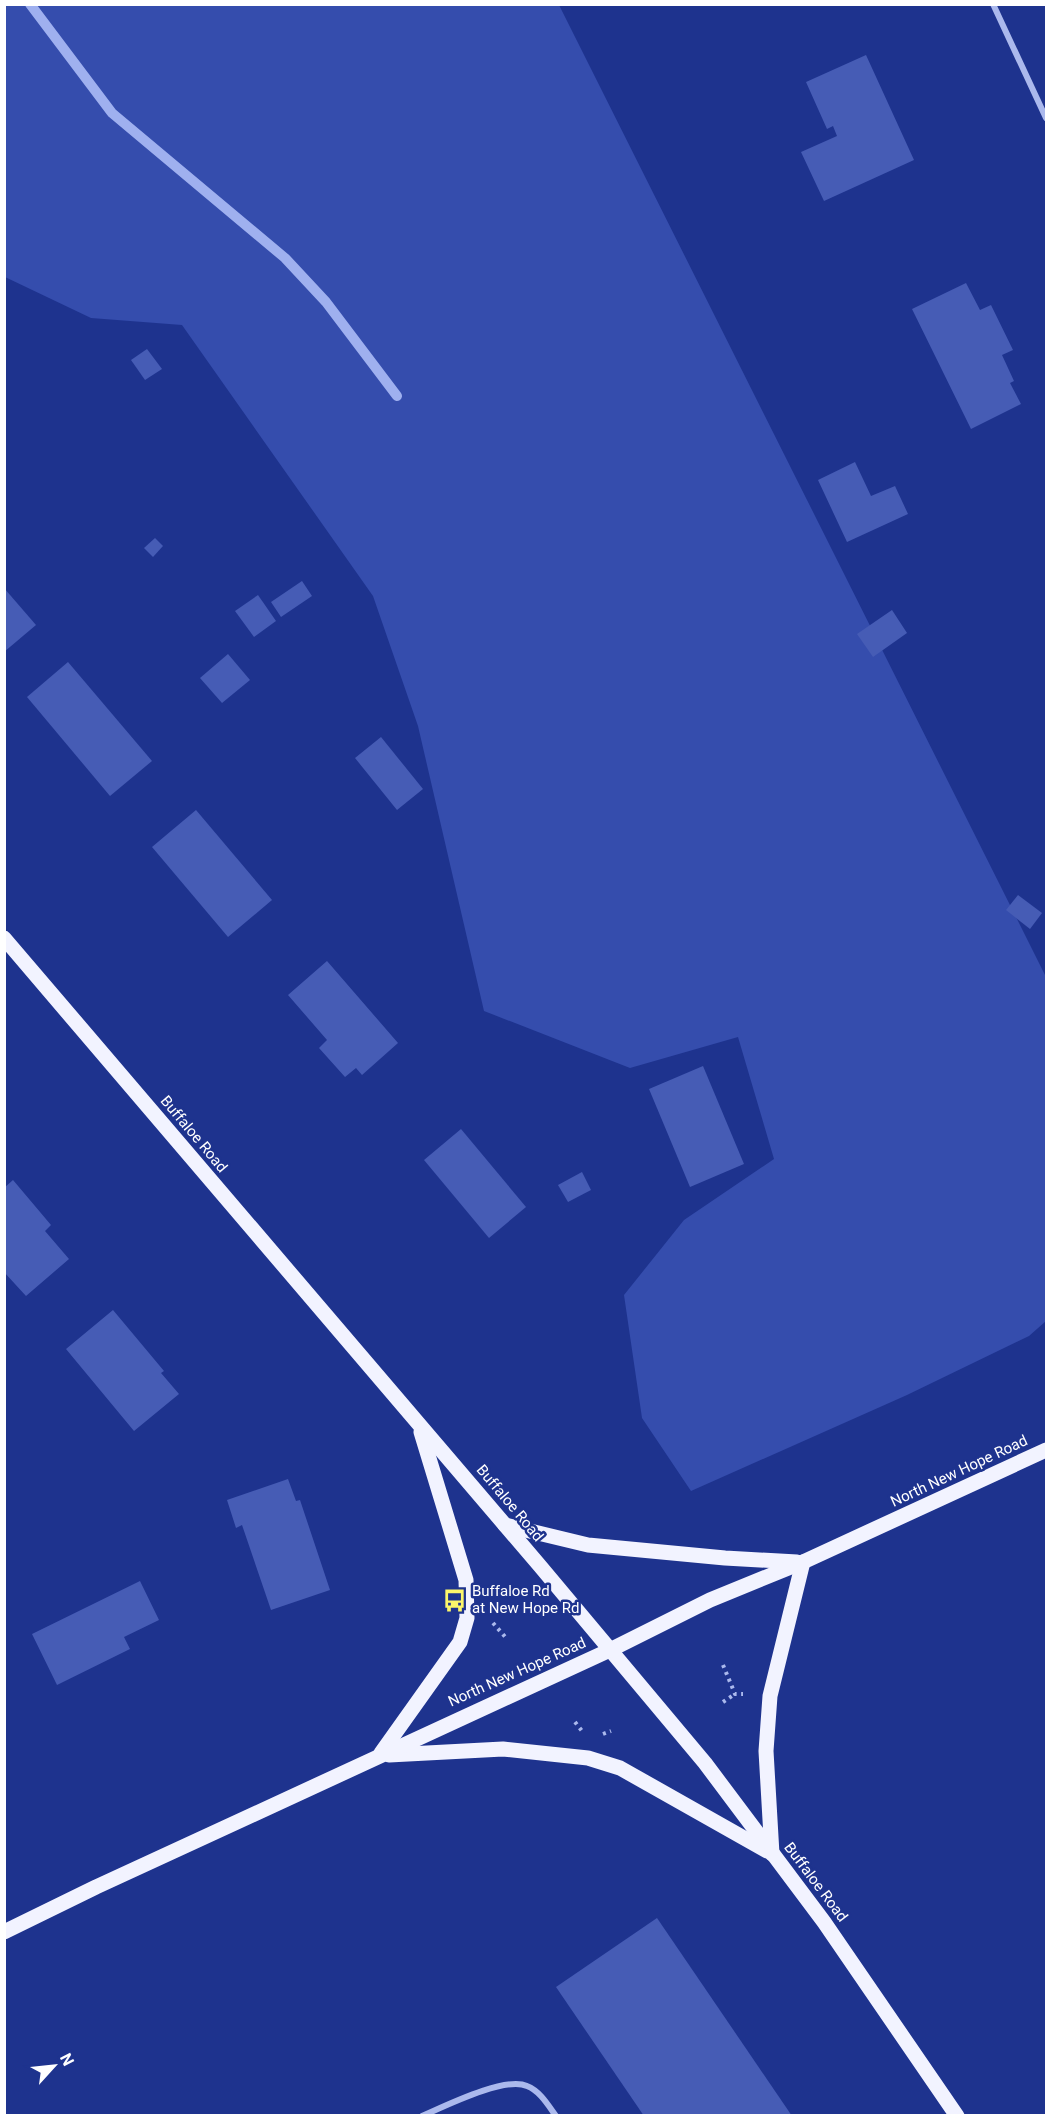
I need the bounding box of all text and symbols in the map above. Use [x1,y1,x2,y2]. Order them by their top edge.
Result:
street label: Buffaloe Road [157,1092,231,1176]
street label: North New Hope Road [888,1431,1030,1511]
street label: Buffaloe Road [473,1461,547,1545]
place label: Buffaloe Rd at New Hope Rd [472,1582,580,1617]
bus stop icon: Buffaloe Rd at New Hope Rd [441,1587,467,1613]
street label: North New Hope Road [445,1633,589,1711]
street label: Buffaloe Road [780,1839,852,1925]
north arrow [24,2036,84,2096]
text: N [56,2050,78,2069]

